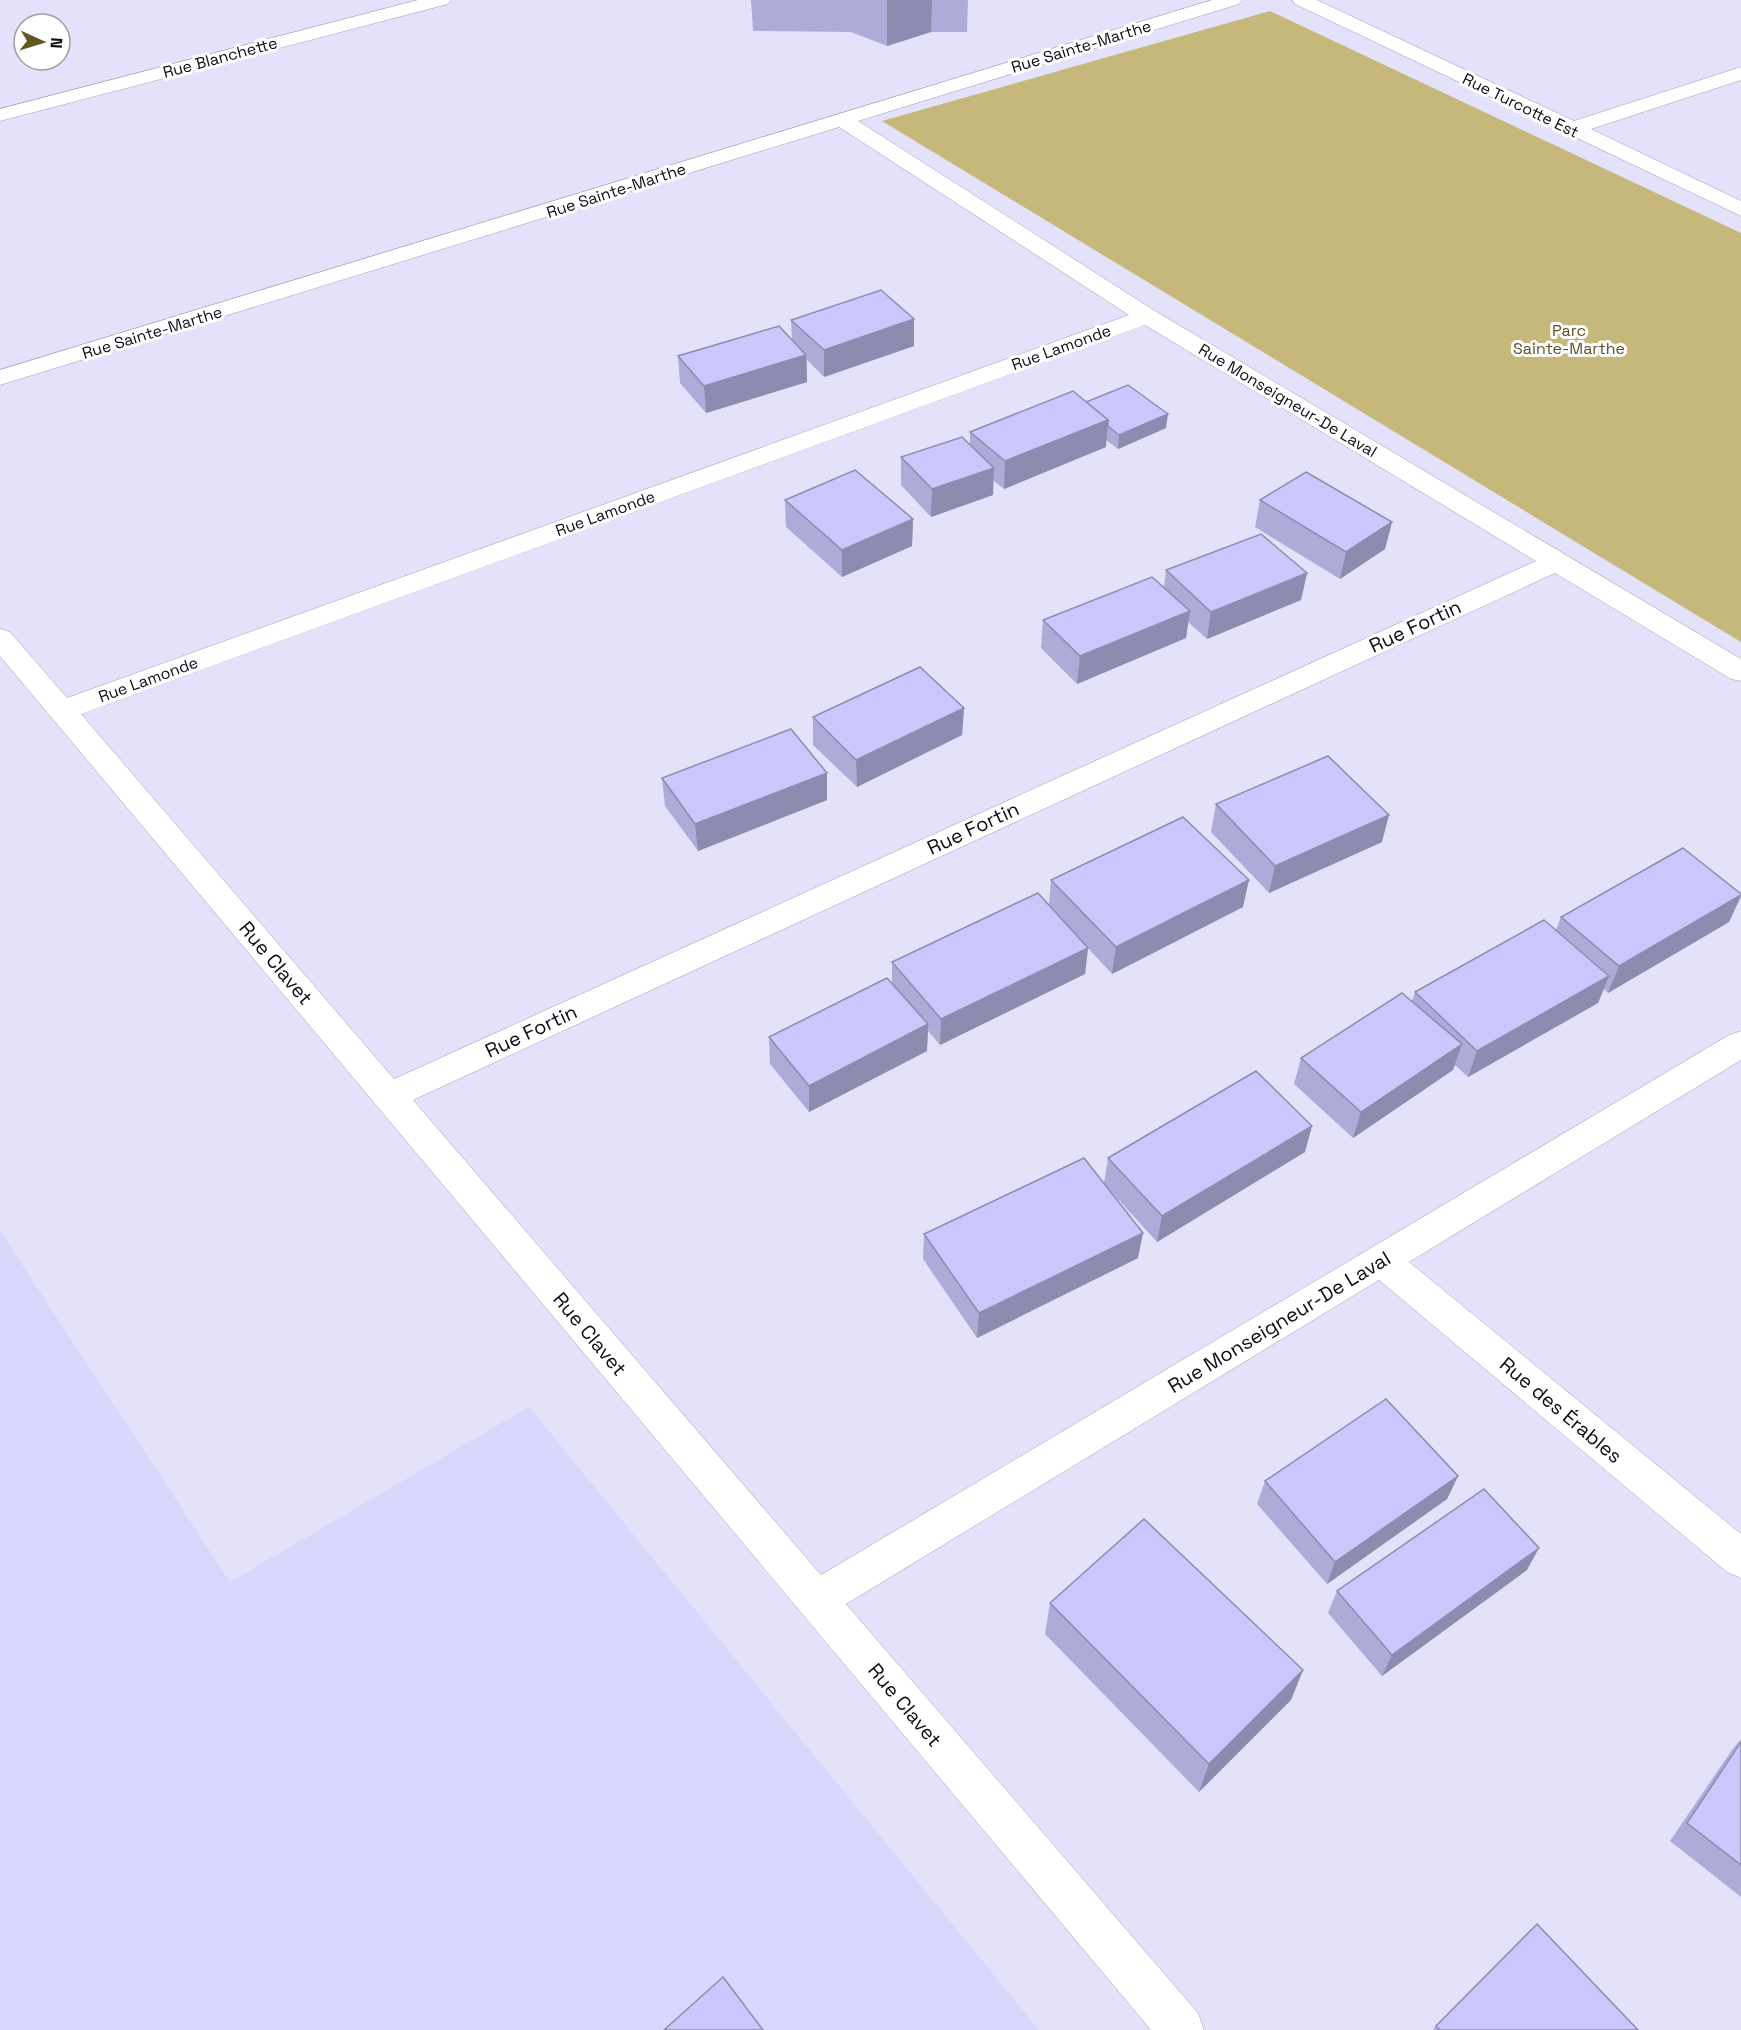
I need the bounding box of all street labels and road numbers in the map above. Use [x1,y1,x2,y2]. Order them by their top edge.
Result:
street label: Rue Sainte-Marthe [1008,15,1154,78]
street label: Rue Blanchette [161,32,280,83]
street label: Rue Turcotte Est [1459,68,1582,143]
street label: Rue Sainte-Marthe [544,158,689,223]
street label: Rue Sainte-Marthe [79,301,225,364]
street label: Rue Lamonde [1008,320,1114,375]
street label: Rue Monseigneur-De Laval [1195,339,1381,462]
street label: Rue Lamonde [552,486,658,541]
street label: Rue Fortin [1365,593,1465,659]
street label: Rue Lamonde [95,652,201,707]
street label: Rue Fortin [923,795,1023,861]
street label: Rue Clavet [233,916,319,1010]
street label: Rue Fortin [481,998,581,1064]
street label: Rue Monseigneur-De Laval [1163,1245,1395,1399]
street label: Rue Clavet [547,1287,633,1381]
street label: Rue des Érables [1494,1351,1628,1469]
street label: Rue Clavet [862,1658,948,1752]

